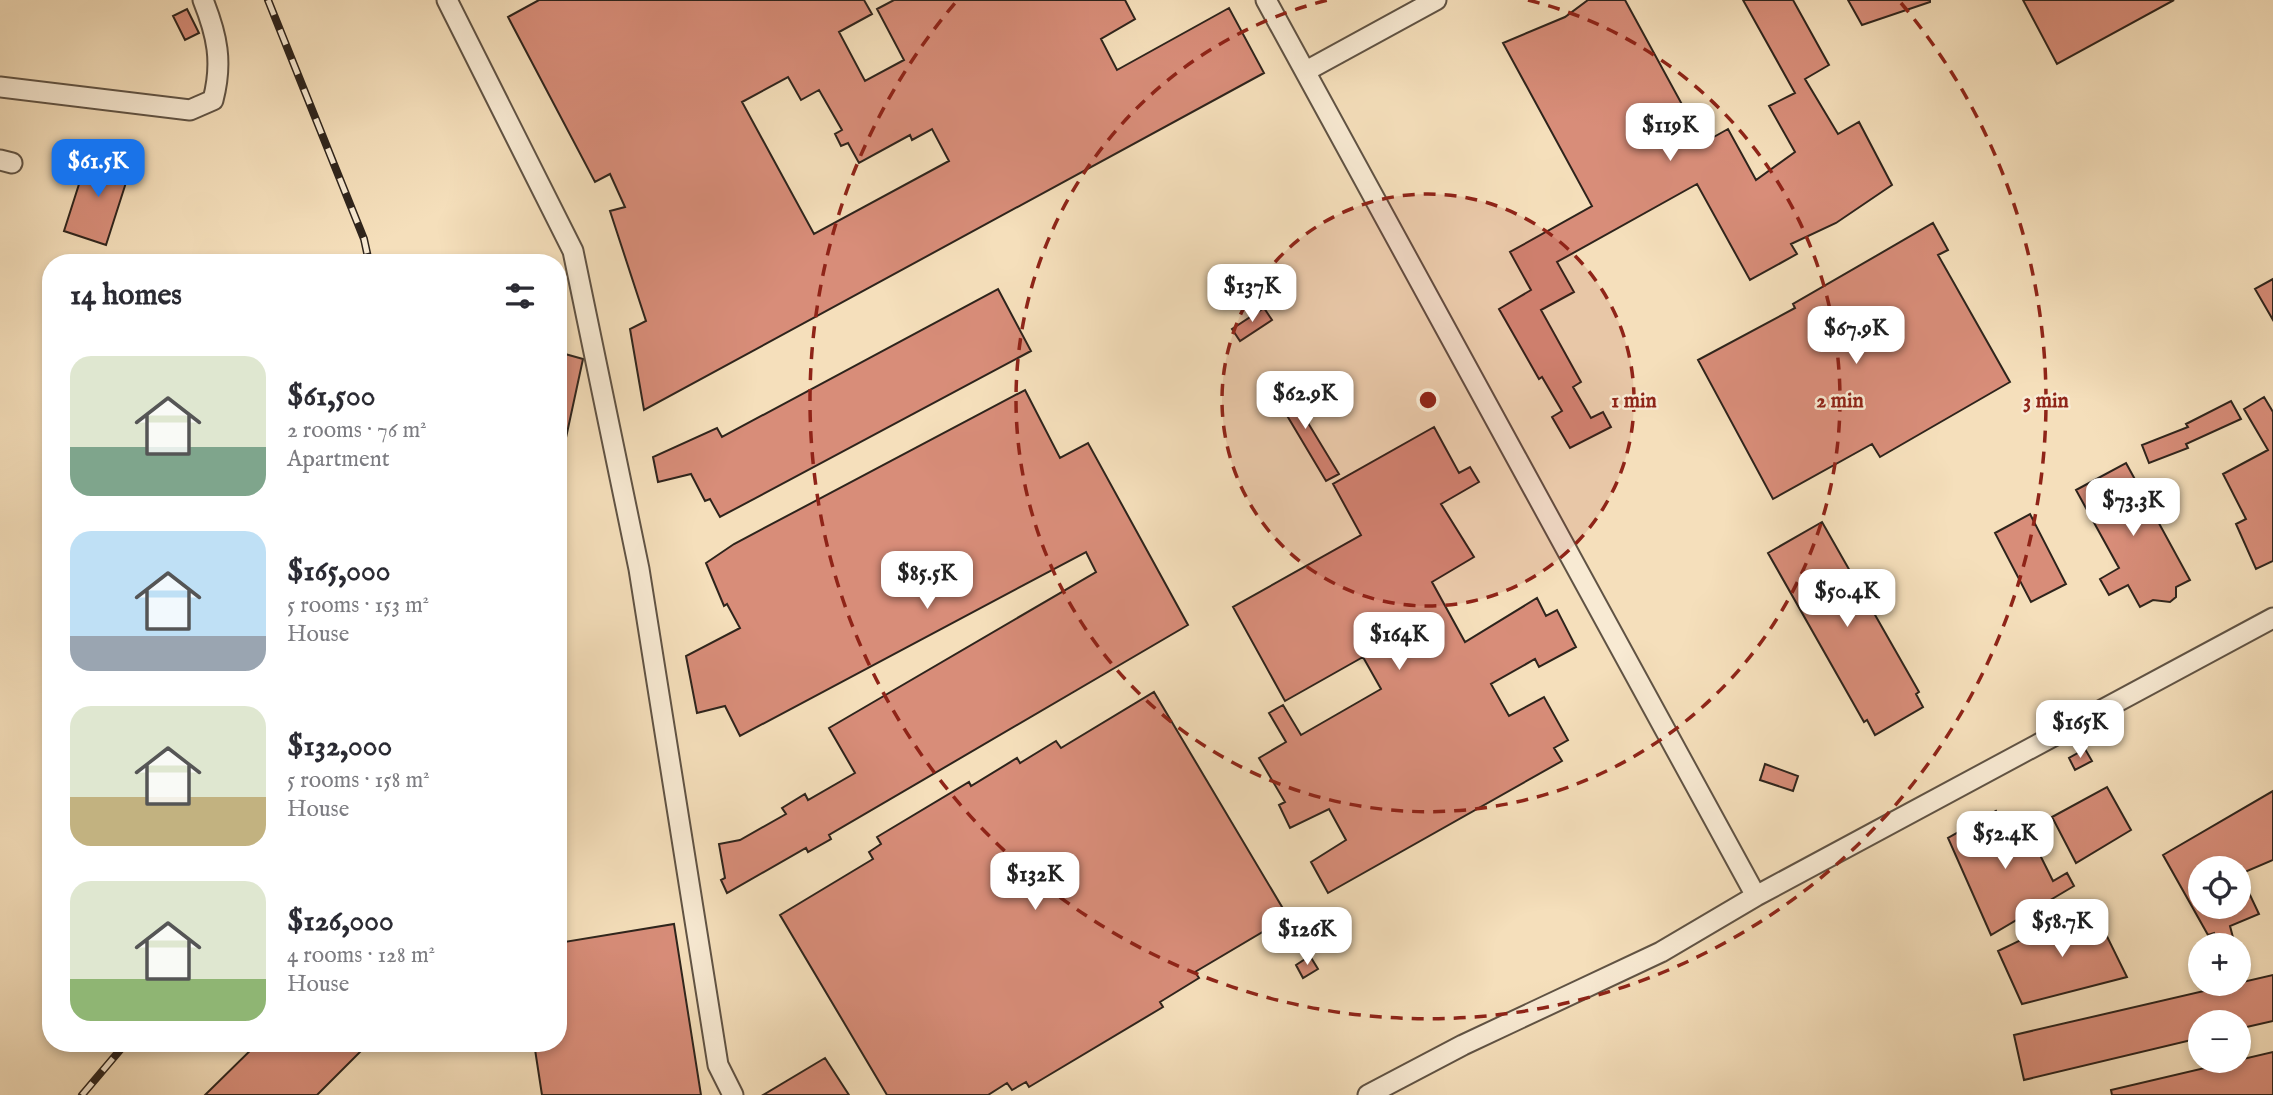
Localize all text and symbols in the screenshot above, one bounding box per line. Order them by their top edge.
pin: $119K [1621,104,1719,163]
text: $119K [1642,111,1698,140]
pin: $61.5K [41,140,155,199]
text: $61.5K [68,147,128,176]
pin: $137K [1203,264,1301,324]
text: $137K [1223,272,1281,301]
text: 14 homes [70,277,182,315]
icon: filters [501,277,539,315]
pin: $67.9K [1799,306,1913,366]
text: $67.9K [1824,314,1888,343]
pin: $62.9K [1248,372,1362,431]
text: $61,500 [287,378,375,416]
text: $62.9K [1273,379,1337,408]
icon: home [126,384,210,468]
centre of rings [1416,388,1440,412]
text: 1 min [1611,388,1657,415]
text: 2 min [1816,388,1864,415]
text: 3 min [2023,388,2069,415]
text: 2 rooms · 76 m² [287,416,427,445]
text: Apartment [287,445,390,474]
pin: $73.3K [2076,478,2190,538]
text: $73.3K [2102,486,2164,515]
pin: $85.5K [870,552,984,611]
text: $165,000 [287,553,391,591]
icon: home [126,559,210,643]
text: $85.5K [897,559,957,588]
pin: $50.4K [1790,570,1904,629]
text: $50.4K [1814,577,1880,606]
text: 5 rooms · 153 m² [287,591,429,620]
pin: $164K [1350,612,1448,672]
text: House [287,620,349,649]
text: $164K [1370,620,1428,649]
pin: $165K [2031,700,2129,760]
text: $165K [2052,708,2108,737]
text: $132,000 [287,728,392,766]
icon: home [126,734,210,818]
text: 5 rooms · 158 m² [287,766,430,795]
text: House [287,795,349,824]
pin: $52.4K [1948,812,2062,871]
text: $52.4K [1973,819,2037,848]
pin: $132K [986,852,1084,912]
map controls [2188,856,2251,1073]
button: locate [2188,856,2251,919]
text: $132K [1006,860,1064,889]
pin: $58.7K [2005,900,2119,959]
text: $126,000 [287,903,394,941]
text: $58.7K [2031,907,2093,936]
pin: $126K [1258,908,1356,967]
icon: home [126,909,210,993]
text: $126K [1278,915,1336,944]
button: + [2188,933,2251,996]
text: 4 rooms · 128 m² [287,941,435,970]
text: House [287,970,349,999]
button: − [2188,1010,2251,1073]

